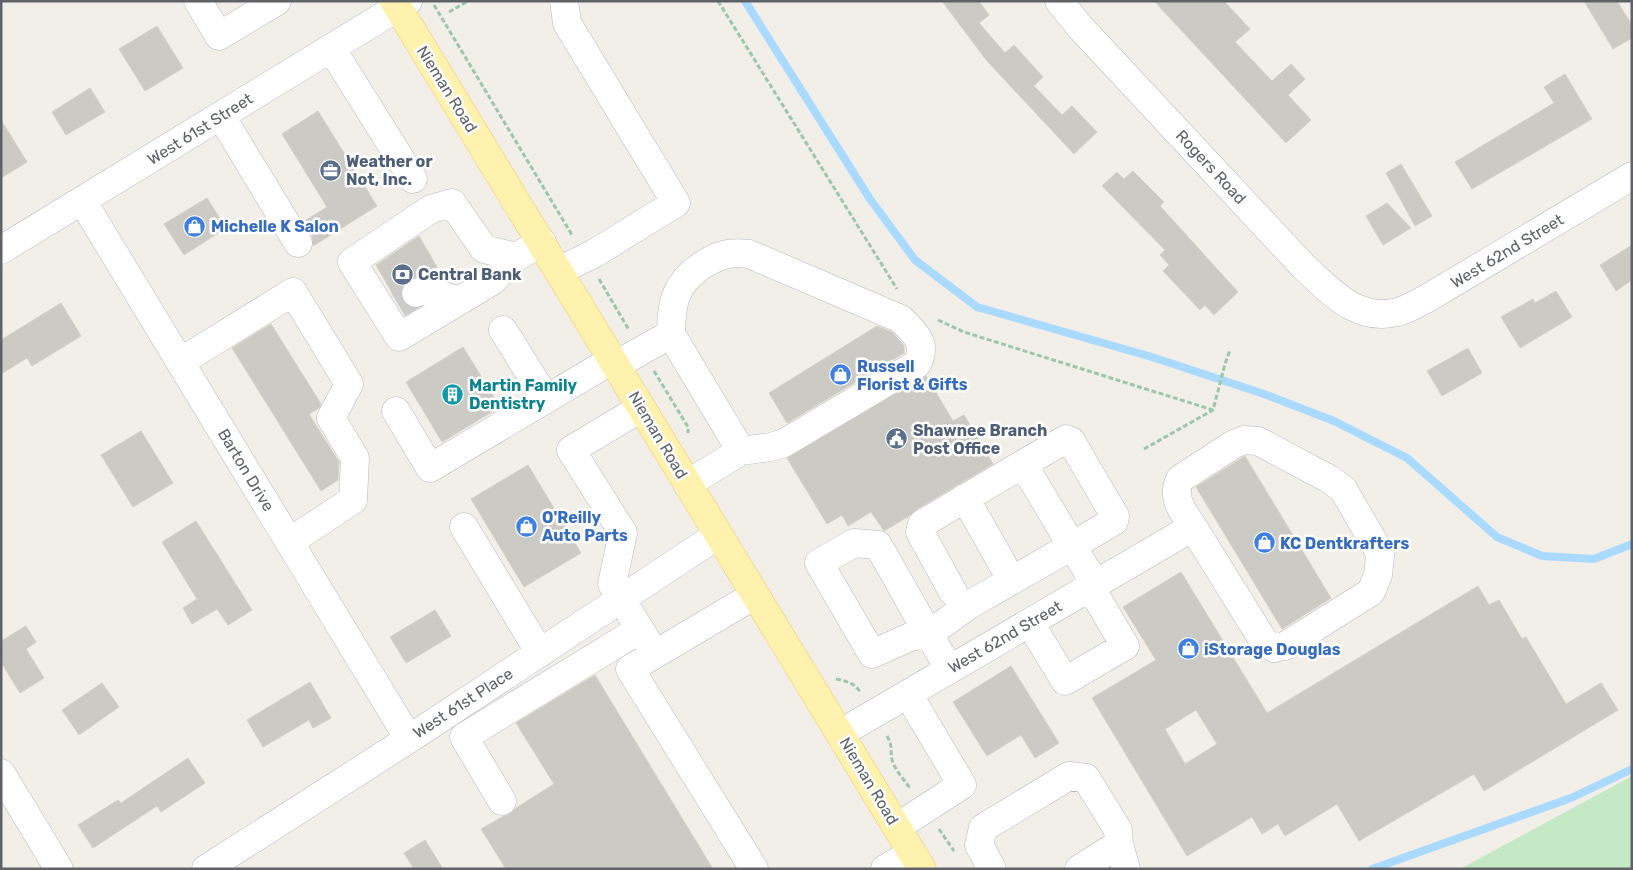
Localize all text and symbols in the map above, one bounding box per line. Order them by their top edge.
street label: Nieman Road [413,42,481,136]
street label: West 61st Street [144,89,256,169]
street label: Rogers Road [1172,126,1250,208]
place label: Weather or Not, Inc. [346,152,433,189]
office icon: Weather or Not, Inc. [318,158,342,182]
street label: West 62nd Street [1447,210,1567,292]
shop icon: Michelle K Salon [183,214,207,238]
place label: Michelle K Salon [211,217,339,236]
bank icon: Central Bank [390,262,414,286]
place label: Central Bank [418,265,522,284]
place label: Russell Florist & Gifts [857,357,968,394]
shop icon: Russell Florist & Gifts [829,363,853,387]
place label: Martin Family Dentistry [469,376,578,413]
building icon: Martin Family Dentistry [441,382,465,406]
street label: Nieman Road [624,388,692,482]
place label: Shawnee Branch Post Office [913,421,1047,458]
street label: Barton Drive [214,425,278,515]
public building icon: Shawnee Branch Post Office [885,427,909,451]
place label: O'Reilly Auto Parts [542,508,628,545]
shop icon: O'Reilly Auto Parts [514,514,538,538]
shop icon: KC Dentkrafters [1252,531,1276,555]
place label: KC Dentkrafters [1280,534,1410,553]
street label: West 62nd Street [945,597,1065,677]
shop icon: iStorage Douglas [1176,637,1200,661]
place label: iStorage Douglas [1204,640,1341,659]
street label: West 61st Place [410,664,516,742]
street label: Nieman Road [835,734,903,828]

